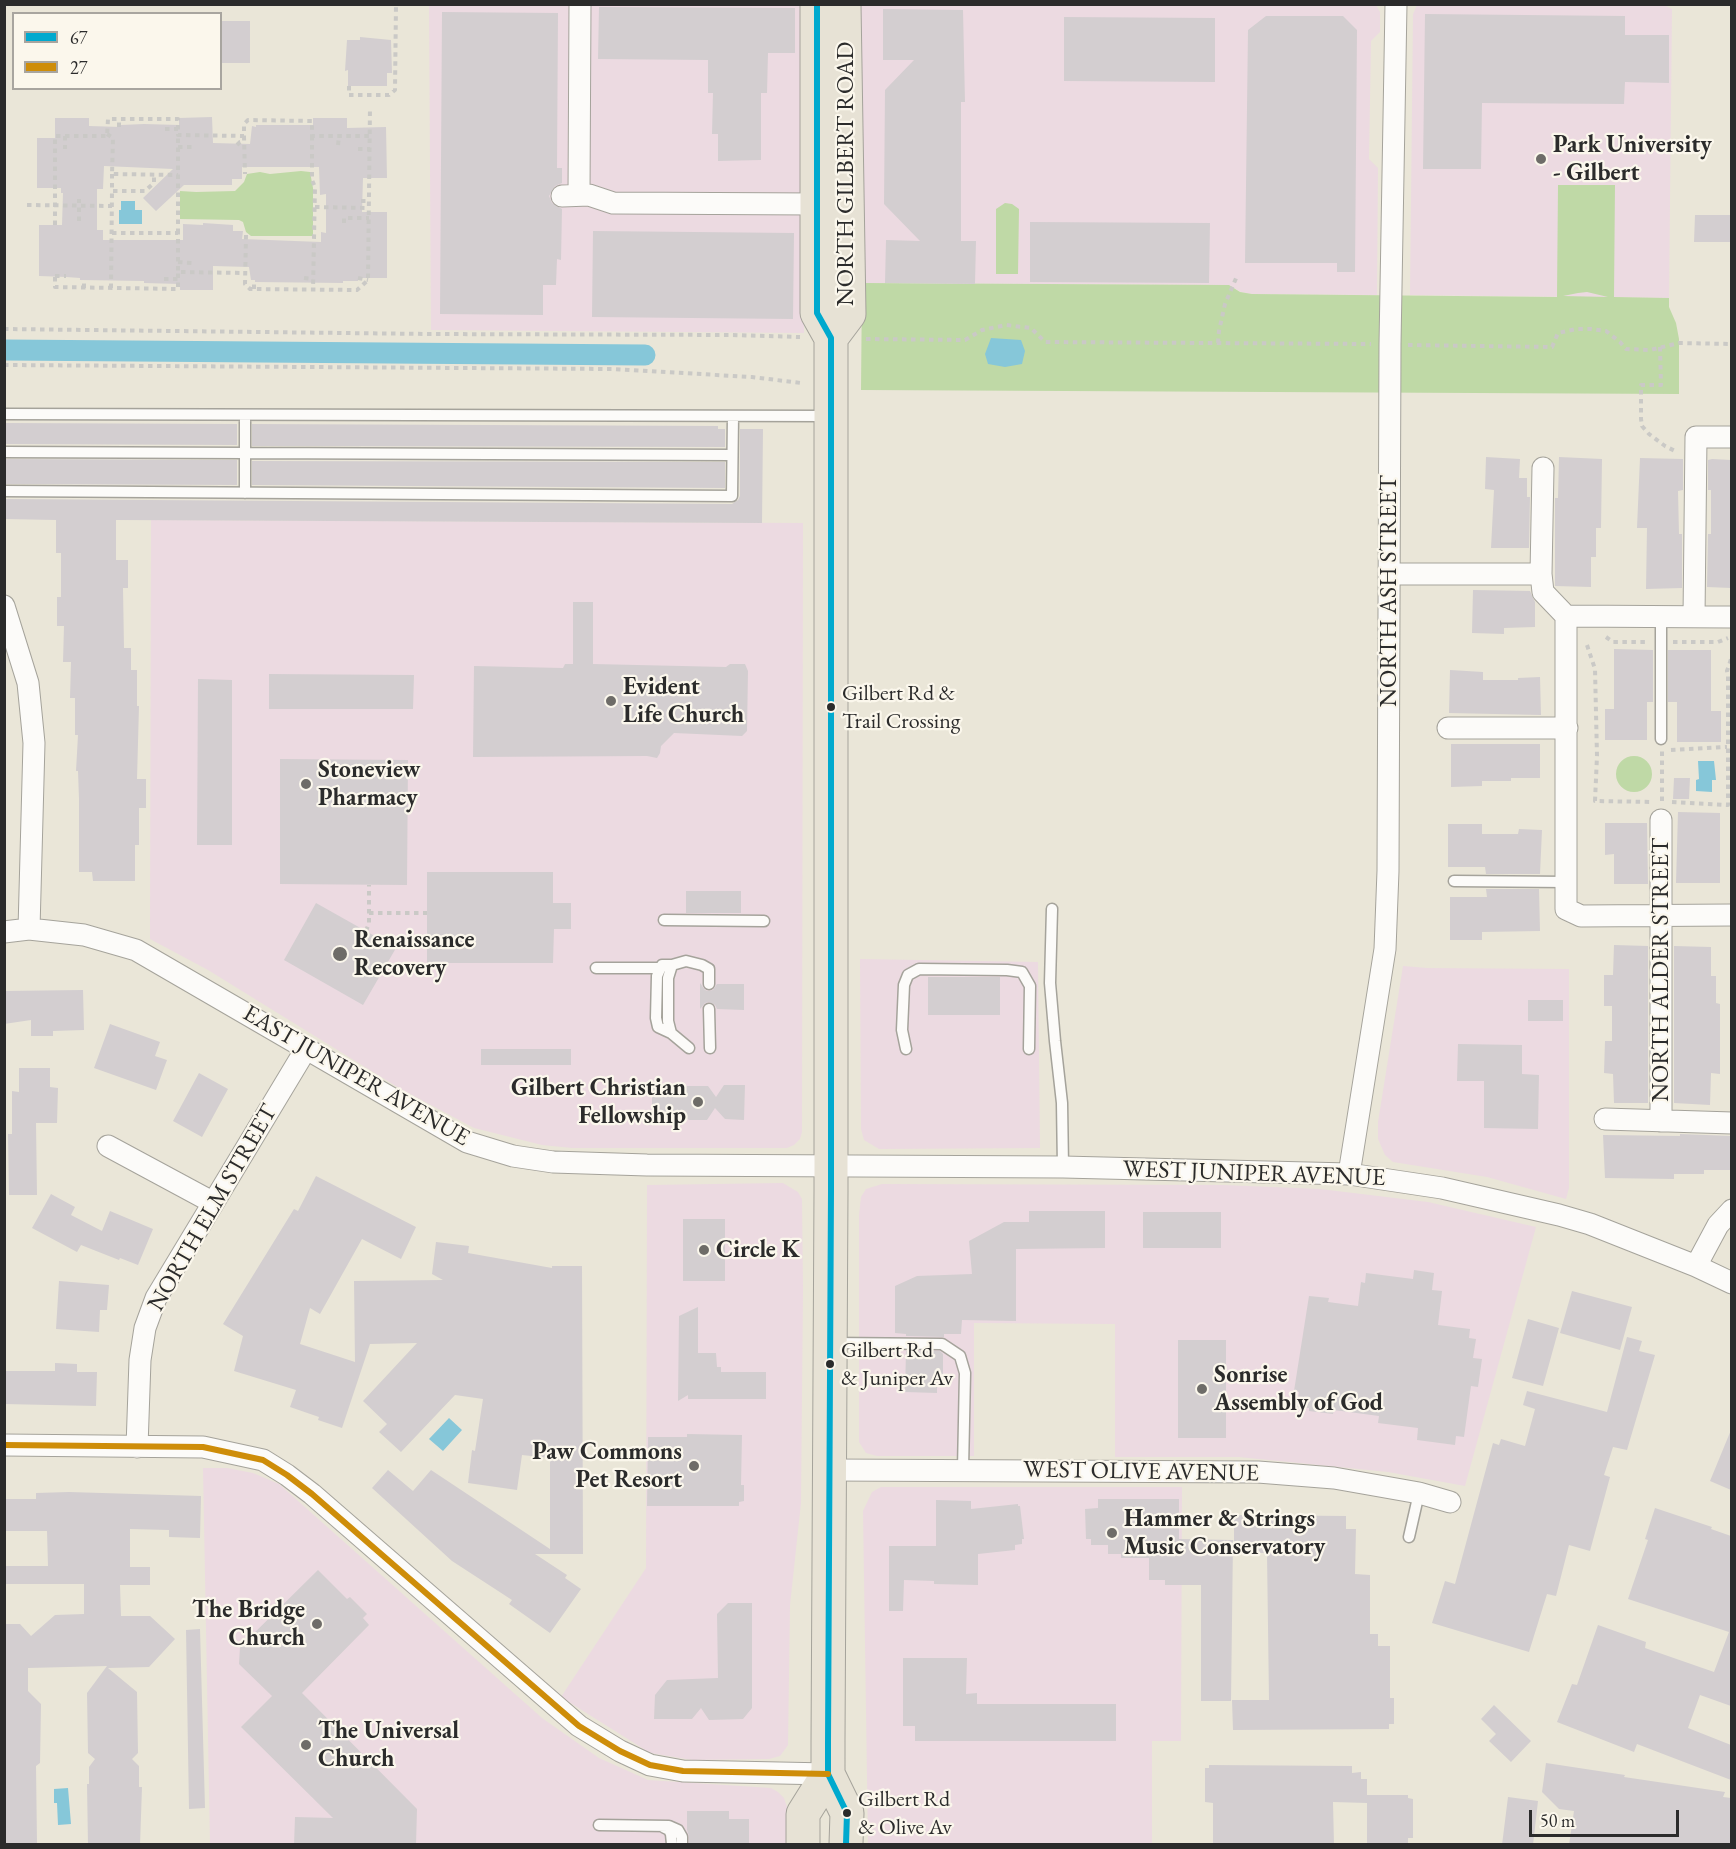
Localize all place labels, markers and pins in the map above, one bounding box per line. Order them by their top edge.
place label: Park University - Gilbert [1553,131,1712,187]
marker: Park University - Gilbert [1534,152,1548,166]
place label: Evident Life Church [623,673,744,729]
place label: Gilbert Rd & Trail Crossing [842,681,960,732]
marker: Evident Life Church [604,694,618,708]
marker: Gilbert Rd & Trail Crossing [825,701,837,713]
place label: Stoneview Pharmacy [318,756,421,812]
marker: Stoneview Pharmacy [299,777,313,791]
place label: Renaissance Recovery [354,926,475,982]
marker: Renaissance Recovery [331,945,349,963]
place label: Gilbert Christian Fellowship [511,1074,686,1130]
marker: Gilbert Christian Fellowship [691,1095,705,1109]
place label: Circle K [716,1236,800,1264]
marker: Circle K [697,1243,711,1257]
place label: Gilbert Rd & Juniper Av [841,1338,953,1390]
marker: Gilbert Rd & Juniper Av [824,1358,836,1370]
place label: Sonrise Assembly of God [1214,1361,1383,1417]
marker: Sonrise Assembly of God [1195,1382,1209,1396]
place label: Paw Commons Pet Resort [532,1438,682,1494]
marker: Paw Commons Pet Resort [687,1459,701,1473]
place label: Hammer & Strings Music Conservatory [1124,1505,1325,1561]
marker: Hammer & Strings Music Conservatory [1105,1526,1119,1540]
place label: The Bridge Church [192,1596,305,1652]
marker: The Bridge Church [310,1617,324,1631]
place label: The Universal Church [318,1717,459,1773]
marker: The Universal Church [299,1738,313,1752]
place label: Gilbert Rd & Olive Av [858,1787,952,1838]
marker: Gilbert Rd & Olive Av [841,1807,853,1819]

